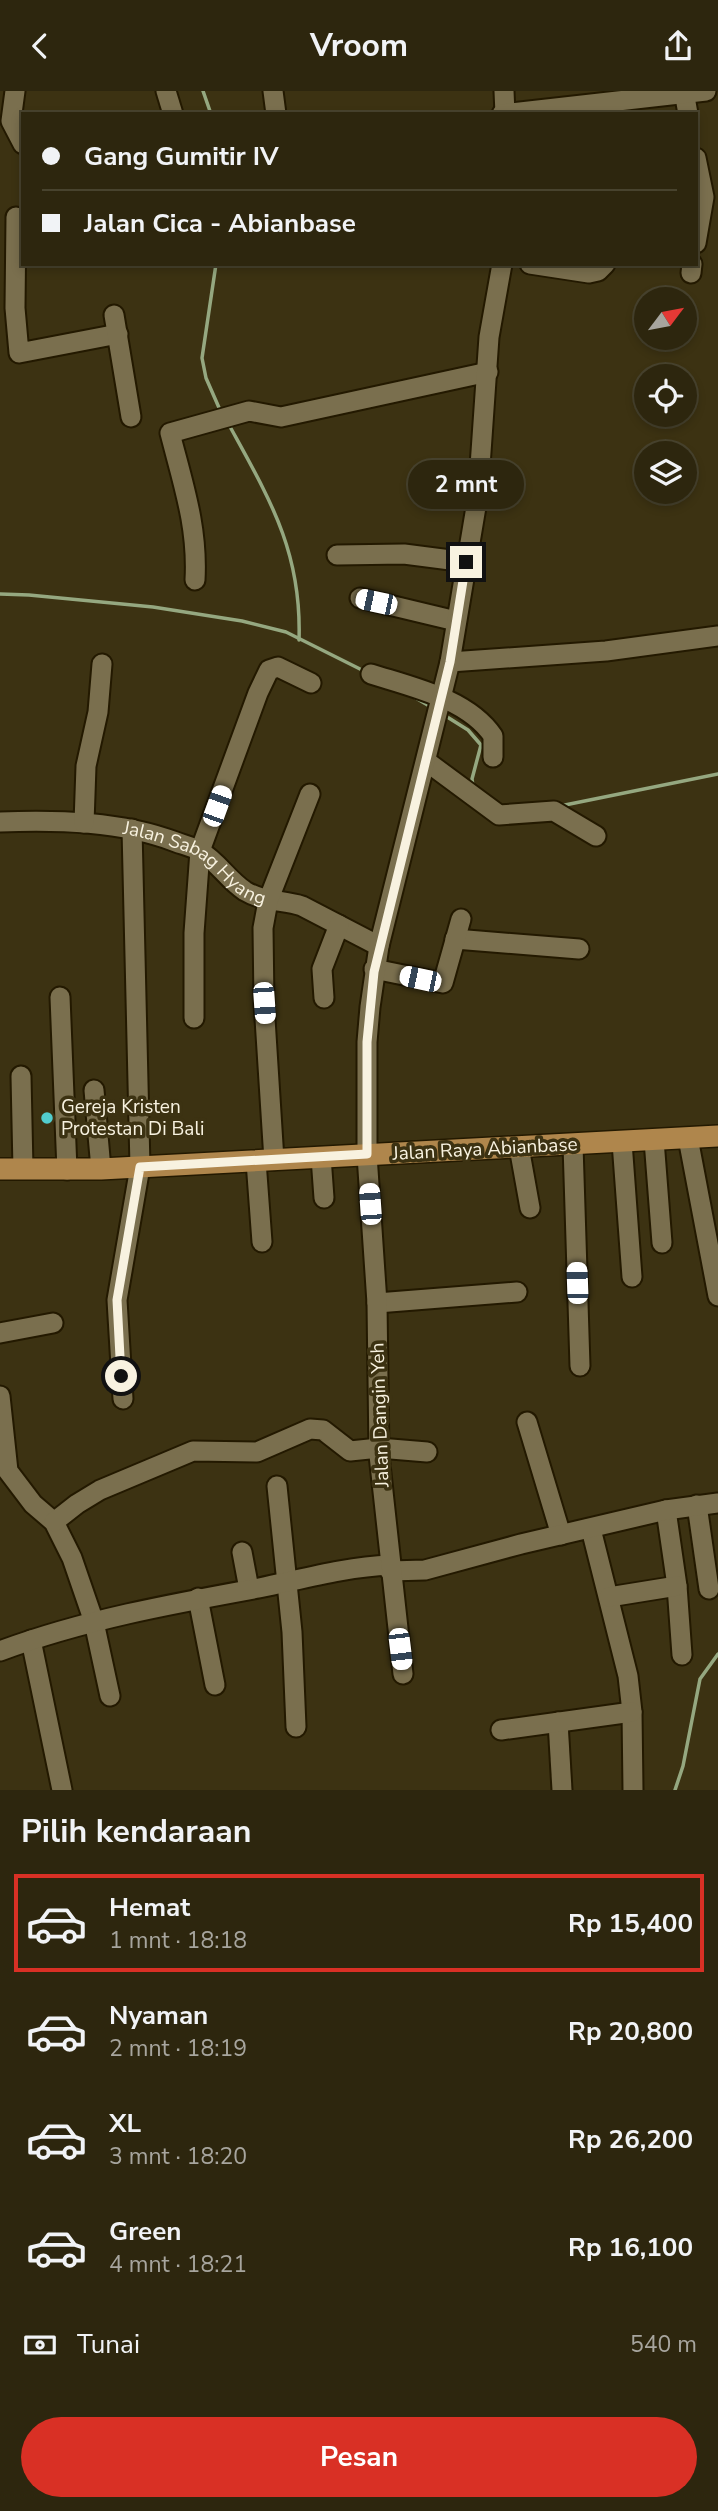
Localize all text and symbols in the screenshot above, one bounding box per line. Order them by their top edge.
text: Vroom [310,24,408,67]
icon: back [21,27,59,65]
icon: share [659,27,697,65]
text: Gang Gumitir IV [84,139,279,174]
text: Jalan Cica - Abianbase [84,206,356,241]
north arrow [634,287,696,350]
map controls [634,287,697,504]
button: locate [634,364,697,427]
button: layers [634,441,697,504]
callout: 2 mnt [408,461,524,510]
text: 2 mnt [435,469,497,500]
route end [450,546,482,578]
car [354,587,399,617]
car [200,783,235,829]
street label: Jalan Sabag Hyang [120,815,269,912]
car [398,964,443,994]
car [253,981,276,1025]
place label: Gereja Kristen Protestan Di Bali [61,1094,204,1142]
marker: Gereja Kristen Protestan Di Bali [39,1110,55,1126]
street label: Jalan Raya Abianbase [391,1131,578,1167]
car [359,1182,382,1226]
car [566,1262,589,1304]
street label: Jalan Dangin Yeh [364,1342,396,1489]
route start [105,1360,137,1392]
car [388,1627,413,1671]
text: Pilih kendaraan [21,1810,251,1853]
text: Hemat [109,1890,190,1925]
icon: car [25,1892,88,1955]
text: Rp 15,400 [568,1906,693,1941]
text: 1 mnt · 18:18 [109,1925,247,1956]
text: Nyaman [109,1998,208,2033]
icon: car [25,2000,88,2063]
text: Rp 20,800 [568,2014,693,2049]
text: 2 mnt · 18:19 [109,2033,247,2064]
text: XL [109,2106,141,2141]
icon: car [25,2108,88,2171]
text: Rp 26,200 [568,2122,693,2157]
text: 3 mnt · 18:20 [109,2141,247,2172]
text: Green [109,2214,182,2249]
icon: car [25,2216,88,2279]
text: Rp 16,100 [568,2230,693,2265]
text: 4 mnt · 18:21 [109,2249,247,2280]
icon: cash [21,2326,59,2364]
text: Tunai [77,2327,140,2362]
text: 540 m [630,2329,697,2360]
button: Pesan [21,2417,697,2497]

